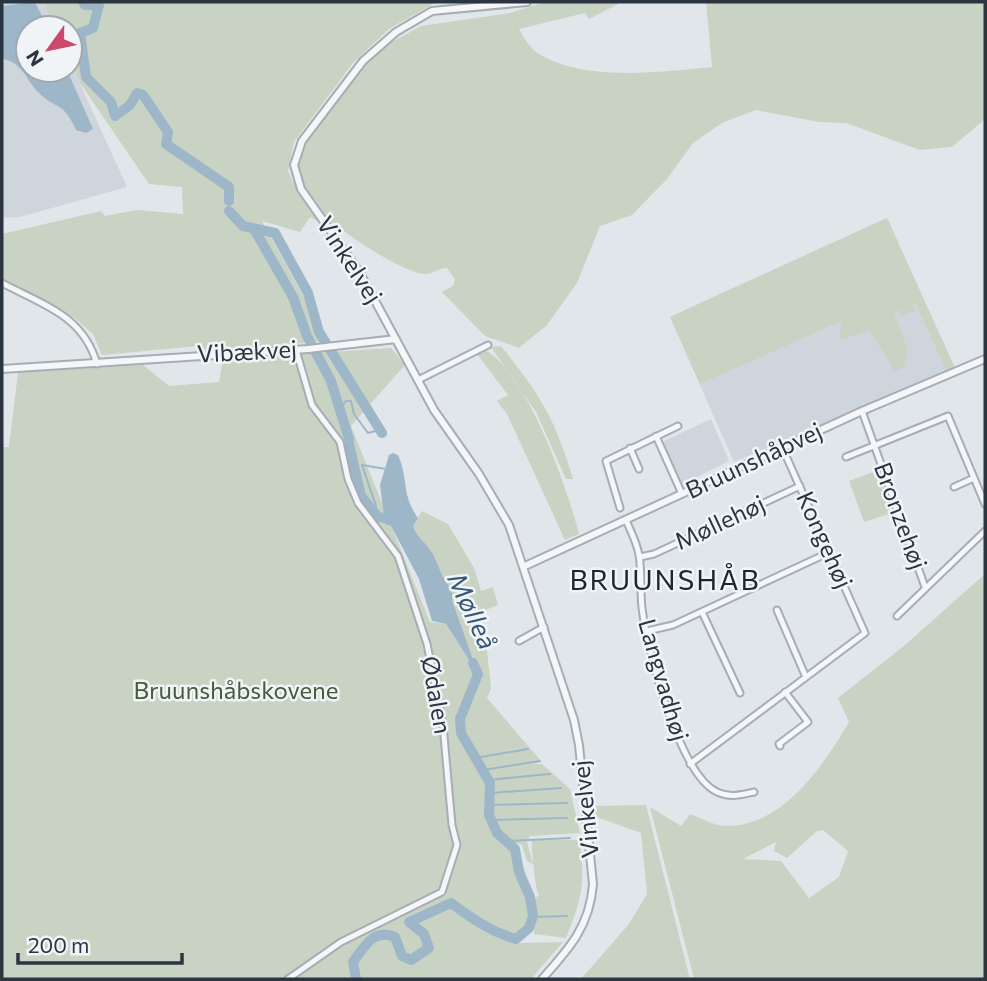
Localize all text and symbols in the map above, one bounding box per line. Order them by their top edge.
north arrow [14,14,84,84]
text: N [21,46,48,71]
street label: Vinkelvej [311,210,389,308]
street label: Vibækvej [196,333,298,368]
street label: Bruunshåbvej [680,415,826,504]
street label: Bronzehøj [869,458,934,573]
street label: Kongehøj [791,486,860,592]
street label: Møllehøj [670,488,769,555]
district label: BRUUNSHÅB [569,562,761,596]
water label: Mølleå [442,567,504,654]
street label: Langvadhøj [633,615,696,744]
street label: Ødalen [416,654,459,736]
park label: Bruunshåbskovene [134,675,338,704]
street label: Vinkelvej [565,759,604,860]
scale bar [18,922,182,966]
text: 200 m [28,932,89,957]

